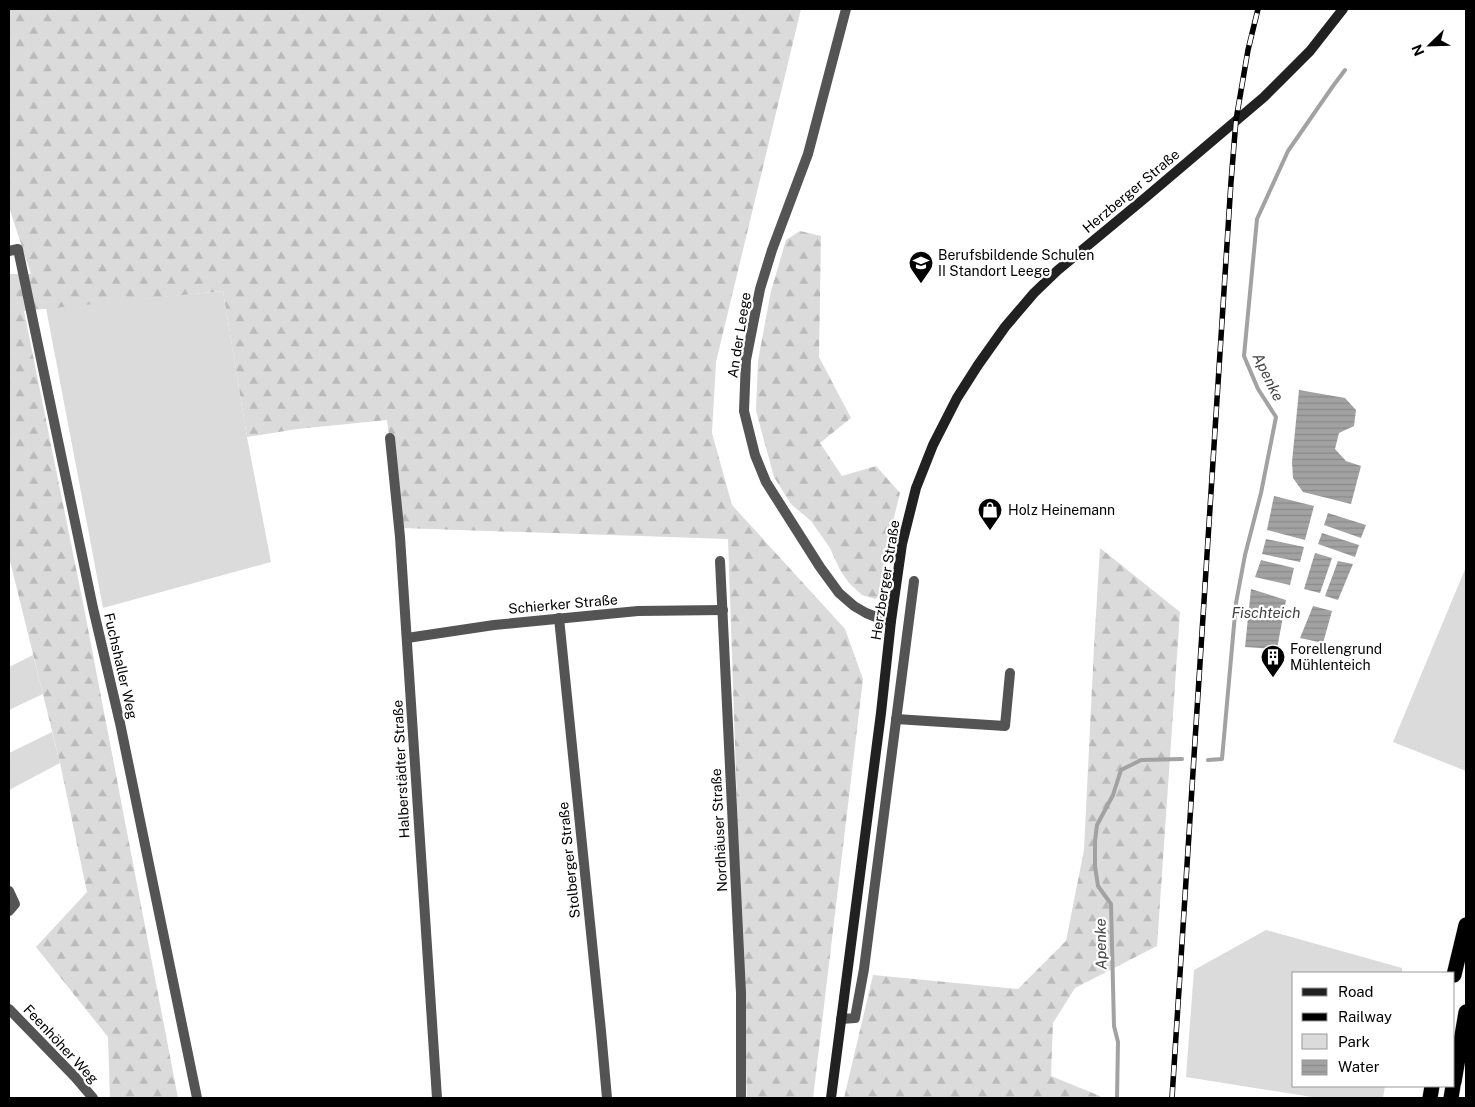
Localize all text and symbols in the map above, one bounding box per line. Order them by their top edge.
north arrow [1405,20,1455,70]
text: N [1409,42,1428,58]
street label: Herzberger Straße [1079,146,1183,236]
place label: Berufsbildende Schulen II Standort Leege [938,247,1094,279]
school or university icon: Berufsbildende Schulen II Standort Leege [908,250,934,284]
street label: An der Leege [724,291,754,379]
water label: Apenke [1250,350,1287,404]
shop icon: Holz Heinemann [977,497,1003,531]
place label: Holz Heinemann [1008,502,1115,518]
street label: Herzberger Straße [868,519,902,641]
street label: Schierker Straße [508,591,618,617]
water label: Fischteich [1231,604,1301,621]
street label: Fuchshaller Weg [101,611,141,721]
place label: Forellengrund Mühlenteich [1290,641,1382,673]
building icon: Forellengrund Mühlenteich [1260,644,1286,678]
street label: Halberstädter Straße [389,699,413,839]
street label: Nordhäuser Straße [708,768,730,892]
street label: Stolberger Straße [555,801,583,919]
water label: Apenke [1092,918,1109,970]
legend [1292,972,1455,1087]
text: Road [1338,983,1374,1000]
street label: Feenhöher Weg [20,1001,102,1087]
text: Railway [1338,1008,1392,1025]
text: Park [1338,1033,1370,1050]
text: Water [1338,1058,1380,1075]

